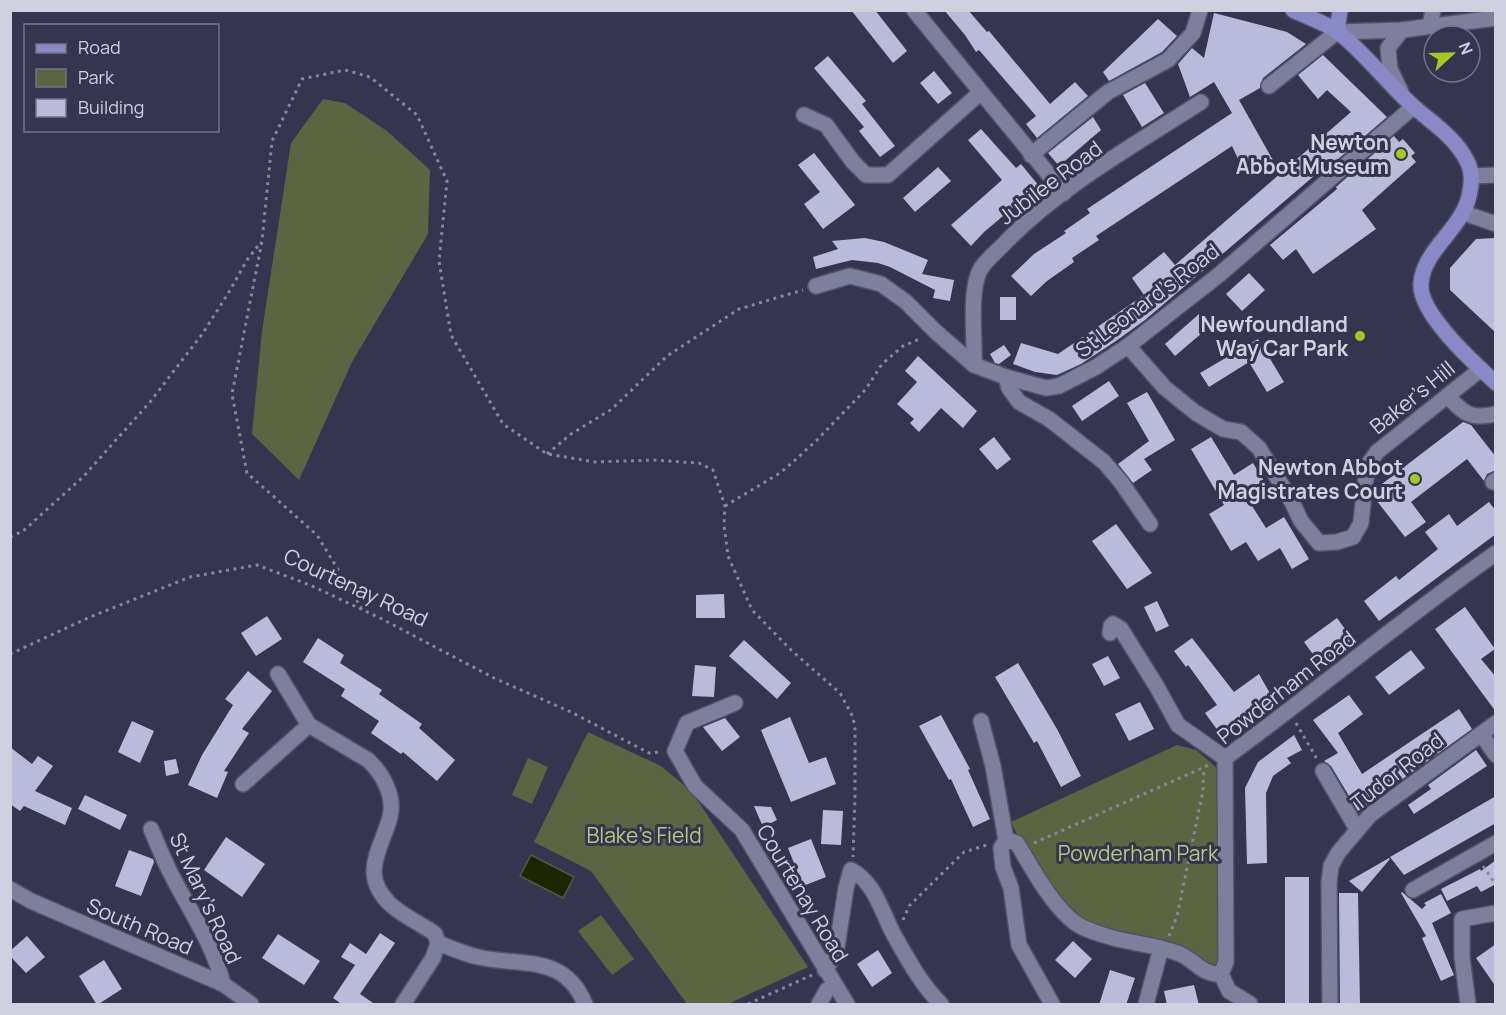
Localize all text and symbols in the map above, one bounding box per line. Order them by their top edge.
legend [24,24,219,132]
north arrow [1422,24,1482,84]
text: Road [78,35,121,59]
text: N [1454,39,1478,58]
text: Park [78,65,115,89]
text: Building [78,95,144,119]
place label: Newton Abbot Museum [1236,128,1389,180]
street label: Jubilee Road [992,134,1108,230]
marker: Newton Abbot Museum [1394,147,1408,161]
street label: St Leonard's Road [1070,237,1224,363]
place label: Newfoundland Way Car Park [1200,310,1349,362]
marker: Newfoundland Way Car Park [1353,329,1367,343]
street label: Baker's Hill [1364,354,1460,440]
place label: Newton Abbot Magistrates Court [1218,453,1403,505]
marker: Newton Abbot Magistrates Court [1408,472,1422,486]
street label: Courtenay Road [279,541,433,633]
street label: Powderham Road [1211,624,1361,750]
street label: Tudor Road [1345,726,1449,816]
street label: Courtenay Road [751,819,855,967]
park label: Blake's Field [586,821,702,849]
street label: St Mary's Road [163,828,249,968]
park label: Powderham Park [1058,839,1219,867]
street label: South Road [83,891,197,961]

